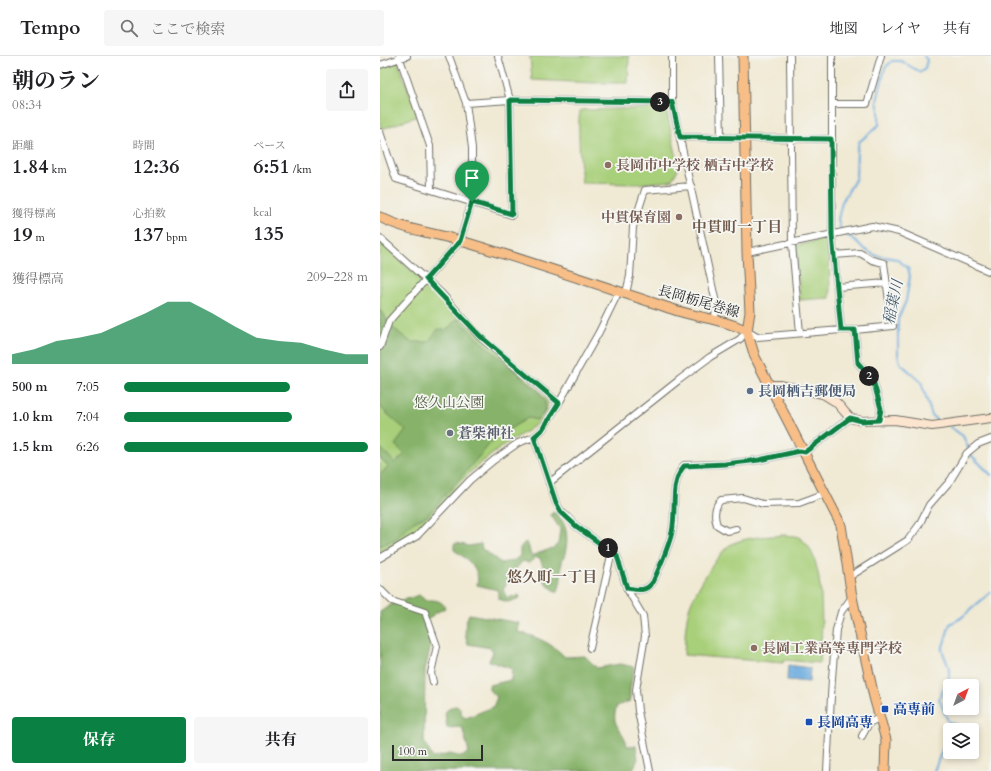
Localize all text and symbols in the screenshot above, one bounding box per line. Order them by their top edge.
search box [104,10,384,46]
text: Tempo [20,15,80,41]
icon: search [118,17,140,39]
text: ここで検索 [150,19,225,39]
text: 地図 [830,19,858,38]
text: レイヤ [880,19,921,38]
text: 共有 [943,19,971,38]
text: 朝のラン [12,66,100,96]
button: share [326,69,368,111]
pin: 3 [650,92,670,112]
text: 3 [657,94,663,109]
text: 08:34 [12,96,42,114]
text: 距離 [12,138,34,153]
text: 時間 [133,138,155,153]
text: ペース [253,138,286,153]
text: 1.84 [12,153,49,180]
text: 12:36 [133,153,179,180]
text: 6:51 [253,153,290,180]
place label: 長岡市中学校 栖吉中学校 [616,156,774,175]
marker: 長岡市中学校 栖吉中学校 [603,160,613,170]
pin [455,161,489,202]
text: km [49,162,67,177]
text: /km [290,162,312,177]
icon: arrive [461,167,483,189]
text: kcal [253,205,272,220]
text: 獲得標高 [12,206,56,221]
text: 心拍数 [133,206,166,221]
place label: 中貫保育園 [601,208,671,227]
marker: 中貫保育園 [674,212,684,222]
district label: 中貫町一丁目 [692,217,782,237]
text: 135 [253,220,284,247]
text: 19 [12,221,33,248]
text: 137 [133,221,163,248]
text: m [33,230,45,245]
text: bpm [163,230,187,245]
text: 209–228 m [306,268,368,286]
text: 獲得標高 [12,270,64,288]
water label: 稲葉川 [879,276,908,326]
street label: 長岡栃尾巻線 [656,281,742,322]
pin: 2 [859,366,879,386]
text: 2 [866,368,872,383]
text: 500 m [12,378,47,396]
text: 7:05 [76,378,99,396]
place label: 長岡栖吉郵便局 [758,382,856,401]
marker: 長岡栖吉郵便局 [745,386,755,396]
park label: 悠久山公園 [414,393,484,412]
text: 1.0 km [12,408,53,426]
text: 7:04 [76,408,99,426]
place label: 蒼柴神社 [458,424,514,443]
marker: 蒼柴神社 [445,428,455,438]
text: 1.5 km [12,438,53,456]
text: 6:26 [76,438,99,456]
pin: 1 [598,538,618,558]
text: 1 [605,540,611,555]
district label: 悠久町一丁目 [507,567,597,587]
place label: 長岡工業高等専門学校 [762,639,902,658]
marker: 長岡工業高等専門学校 [749,643,759,653]
north arrow [943,679,979,715]
map controls [943,679,979,759]
place label: 高専前 [893,700,935,719]
marker: 高専前 [880,704,890,714]
place label: 長岡高専 [817,713,873,732]
button: 保存 [12,717,186,763]
button: 共有 [194,717,368,763]
marker: 長岡高専 [804,717,814,727]
button: layers [943,723,979,759]
scale bar [392,743,483,762]
text: 100 m [398,744,427,759]

